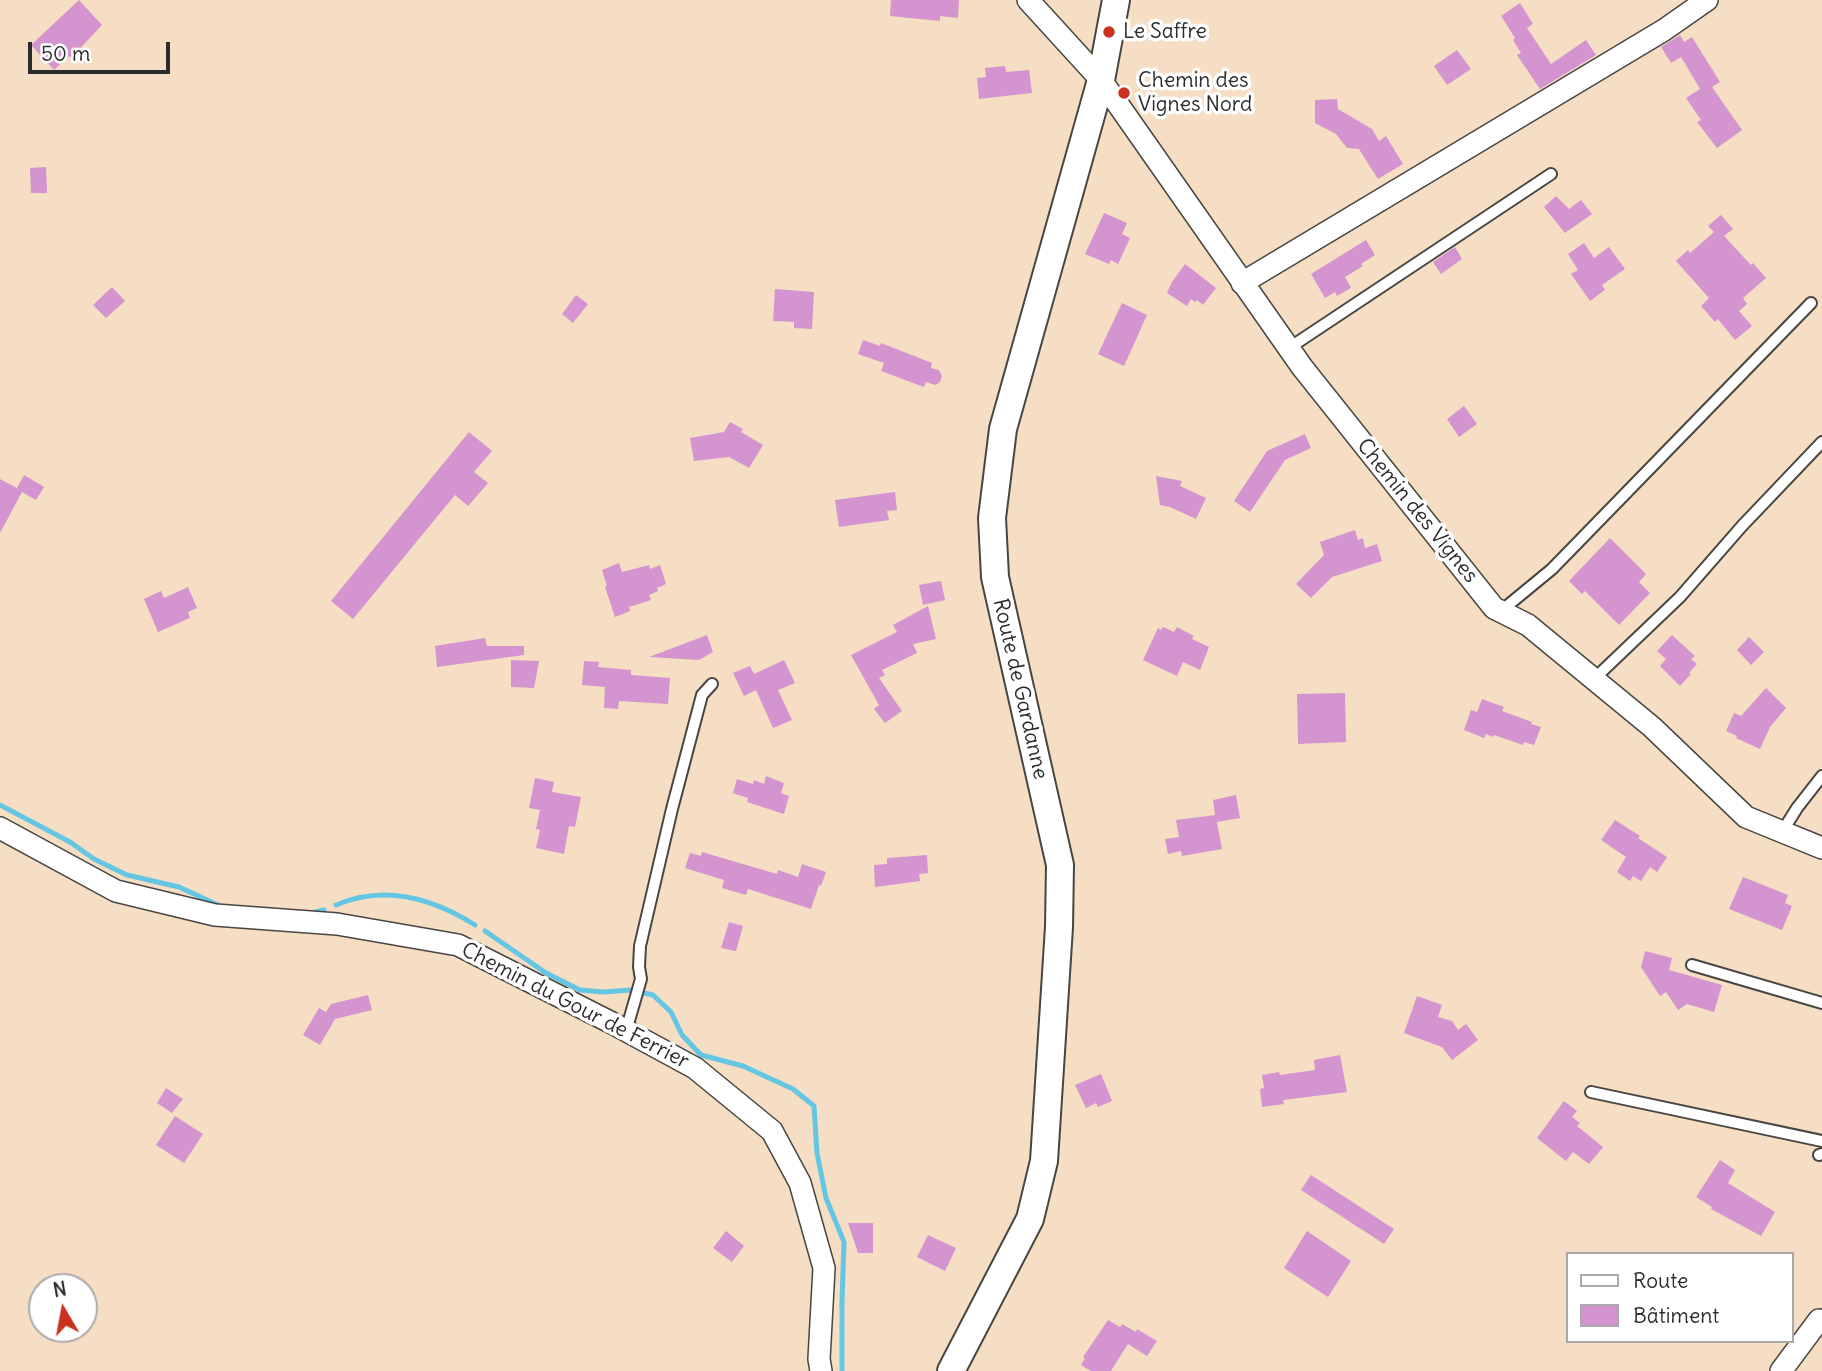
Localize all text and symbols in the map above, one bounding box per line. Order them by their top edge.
place label: Le Saffre [1123,19,1207,45]
marker: Le Saffre [1101,24,1117,40]
scale bar [32,28,173,72]
text: 50 m [41,40,90,67]
place label: Chemin des Vignes Nord [1138,68,1252,118]
marker: Chemin des Vignes Nord [1116,85,1132,101]
street label: Chemin des Vignes [1351,434,1483,588]
street label: Route de Gardanne [987,596,1053,782]
street label: Chemin du Gour de Ferrier [457,938,693,1074]
legend [1566,1252,1794,1343]
text: Route [1633,1267,1688,1294]
north arrow [28,1273,98,1343]
text: N [51,1276,68,1302]
text: Bâtiment [1633,1302,1719,1329]

